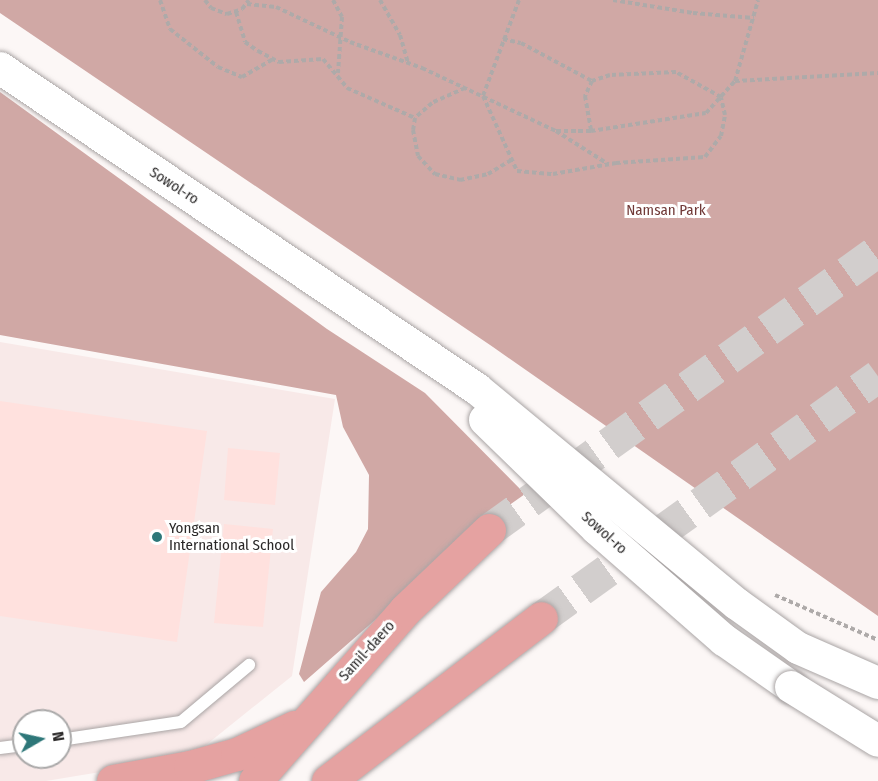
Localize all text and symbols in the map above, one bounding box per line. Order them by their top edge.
street label: Sowol-ro [146,163,202,209]
park label: Namsan Park [626,202,706,220]
street label: Sowol-ro [578,508,630,558]
place label: Yongsan International School [169,519,294,554]
marker: Yongsan International School [150,530,164,544]
street label: Samil-daero [335,617,399,685]
north arrow [12,709,72,769]
text: N [48,730,68,743]

